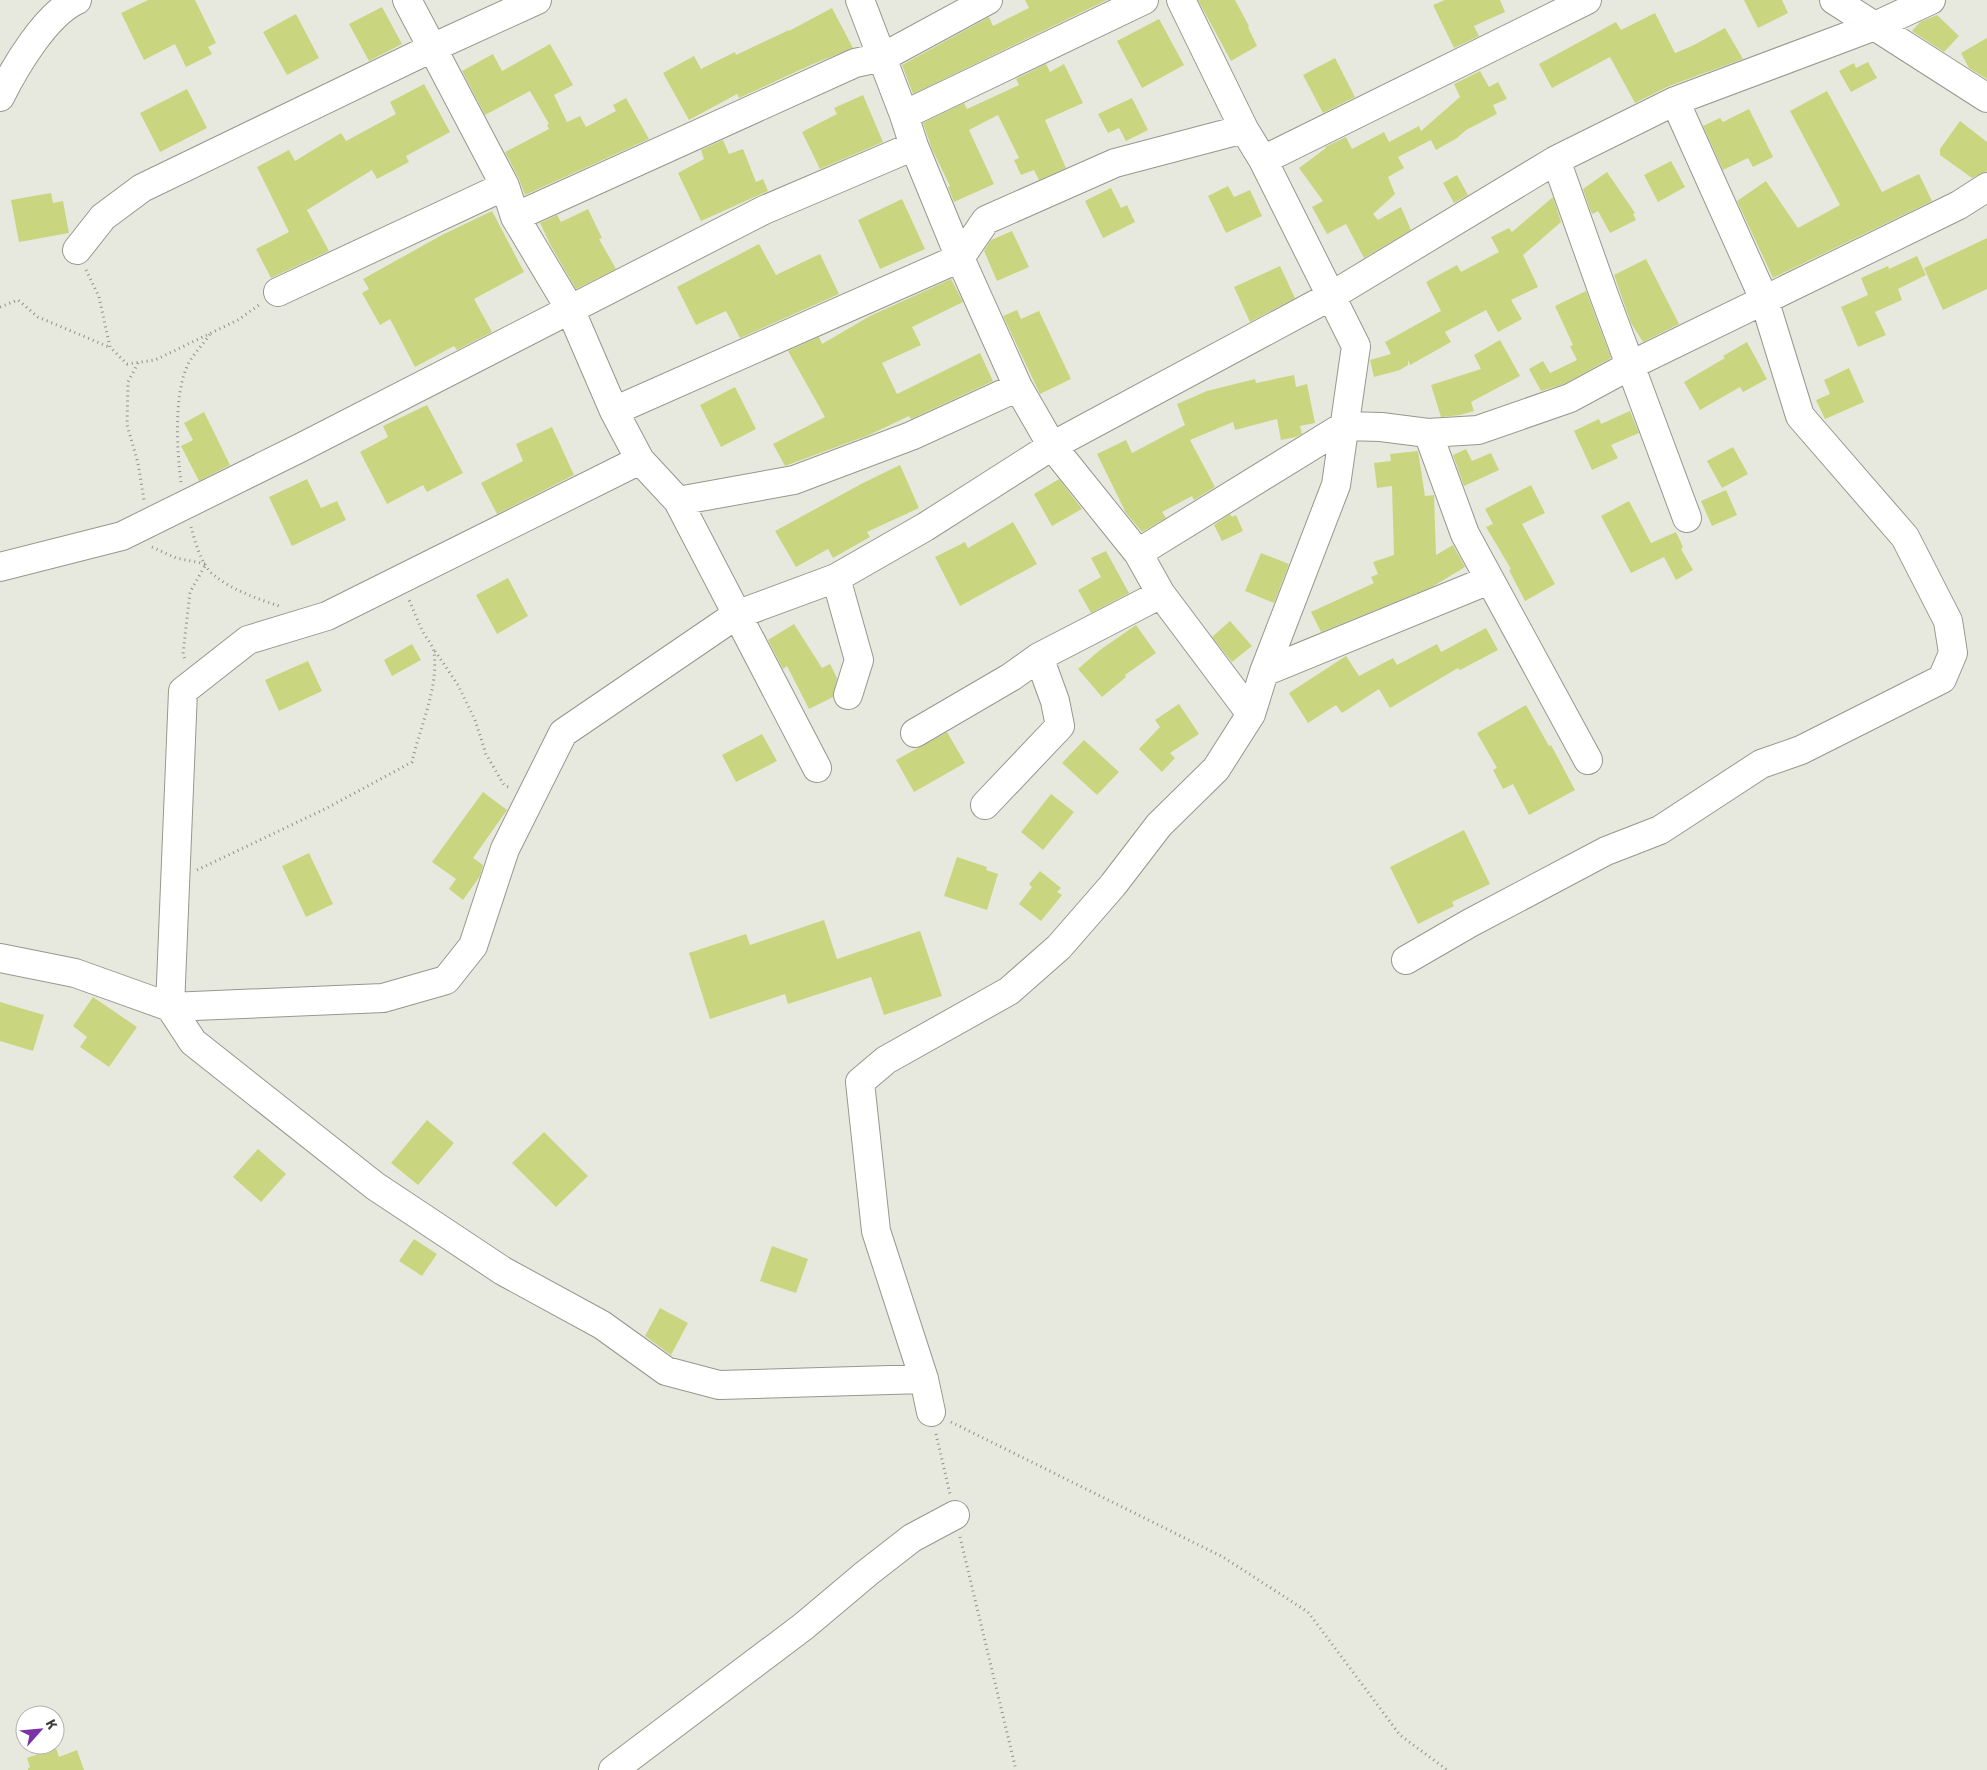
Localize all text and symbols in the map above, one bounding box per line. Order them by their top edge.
north arrow [15,1705,65,1755]
text: K [42,1717,61,1732]

